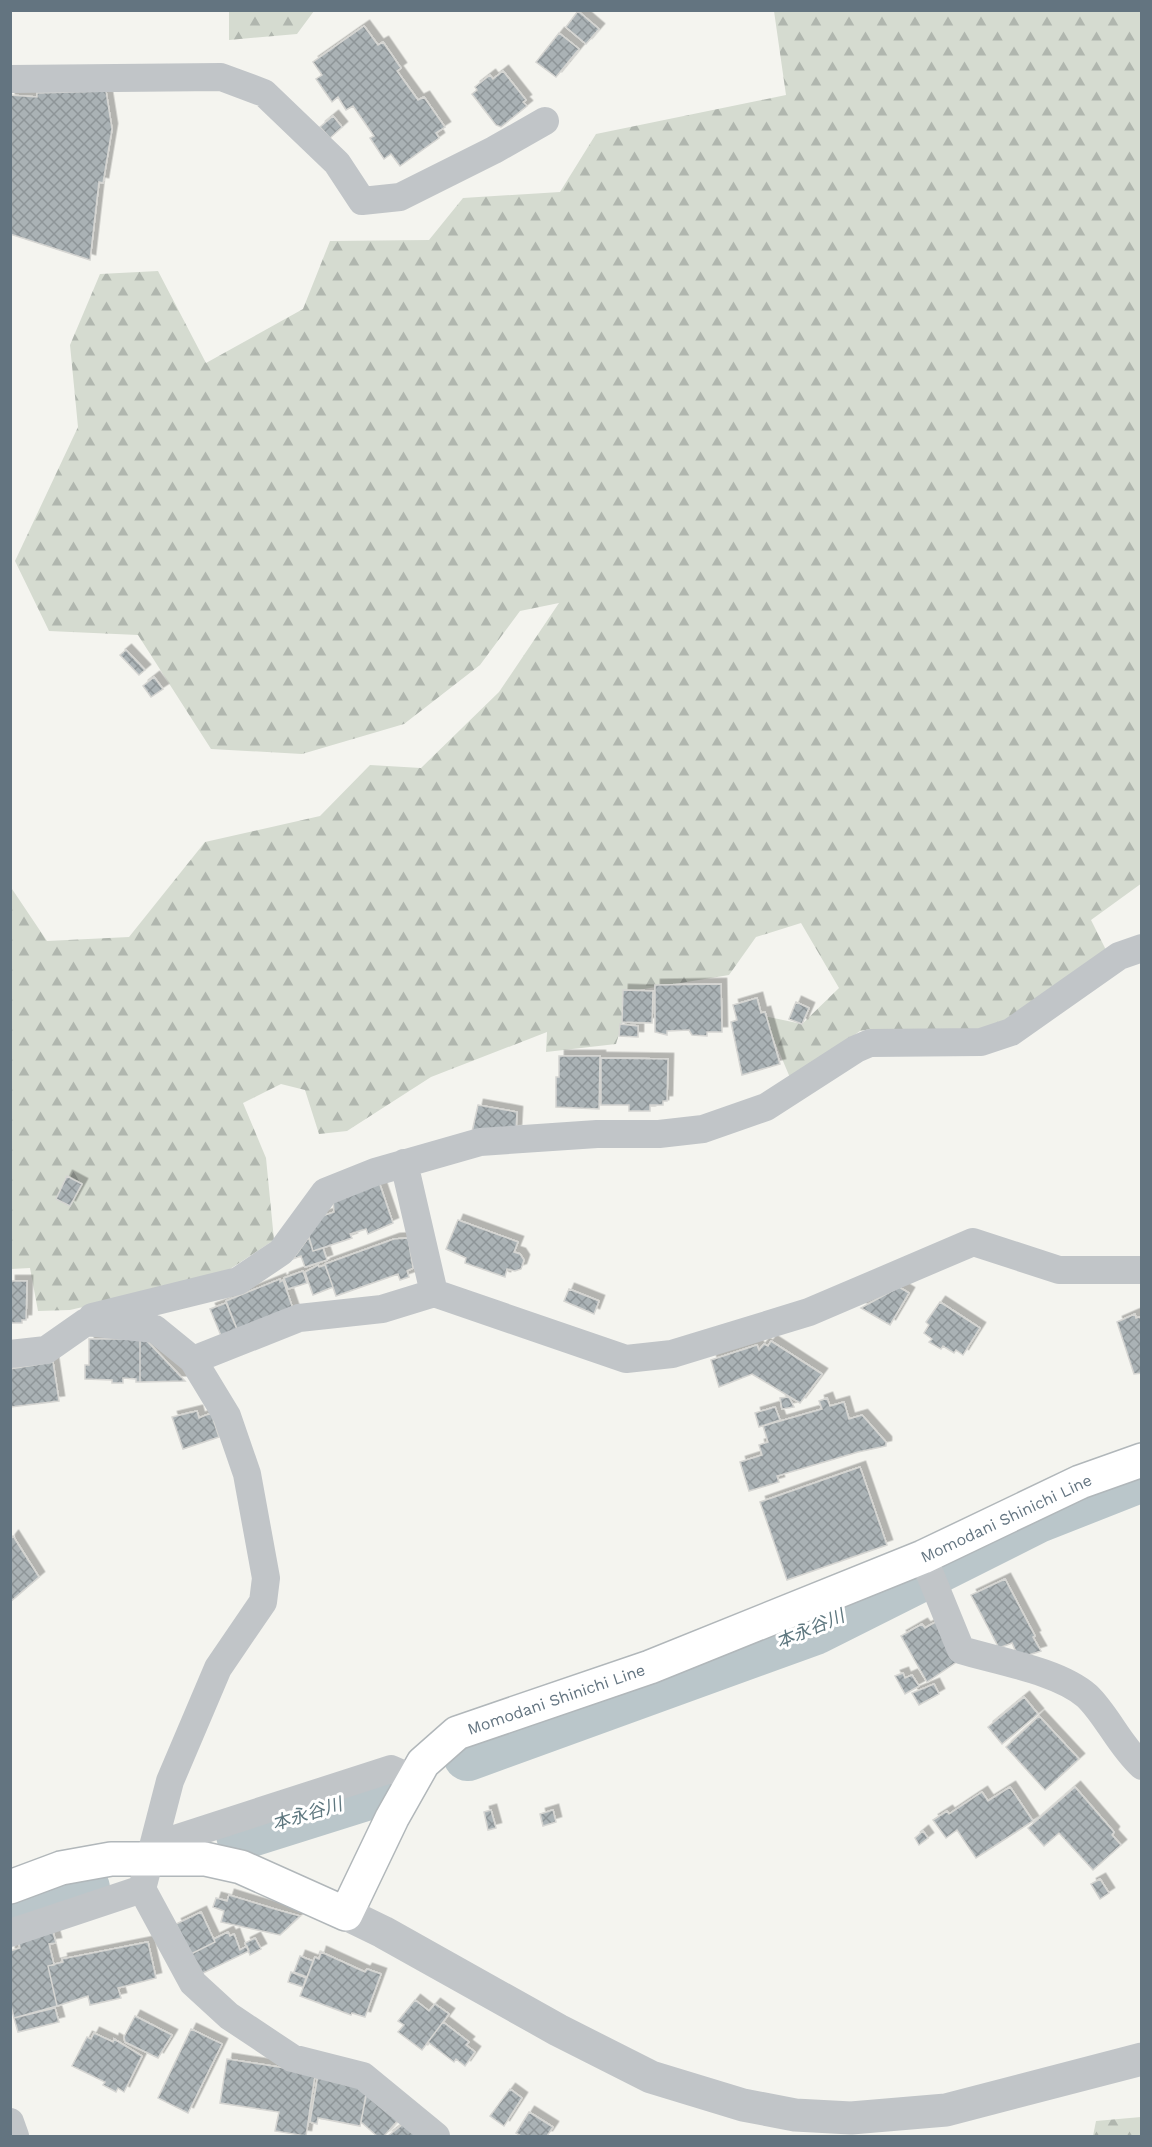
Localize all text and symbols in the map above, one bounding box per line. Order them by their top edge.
street label: Momodani Shinichi Line [918,1470,1095,1567]
water label: 本永谷川 [773,1604,849,1652]
street label: Momodani Shinichi Line [465,1660,648,1739]
water label: 本永谷川 [269,1792,346,1834]

